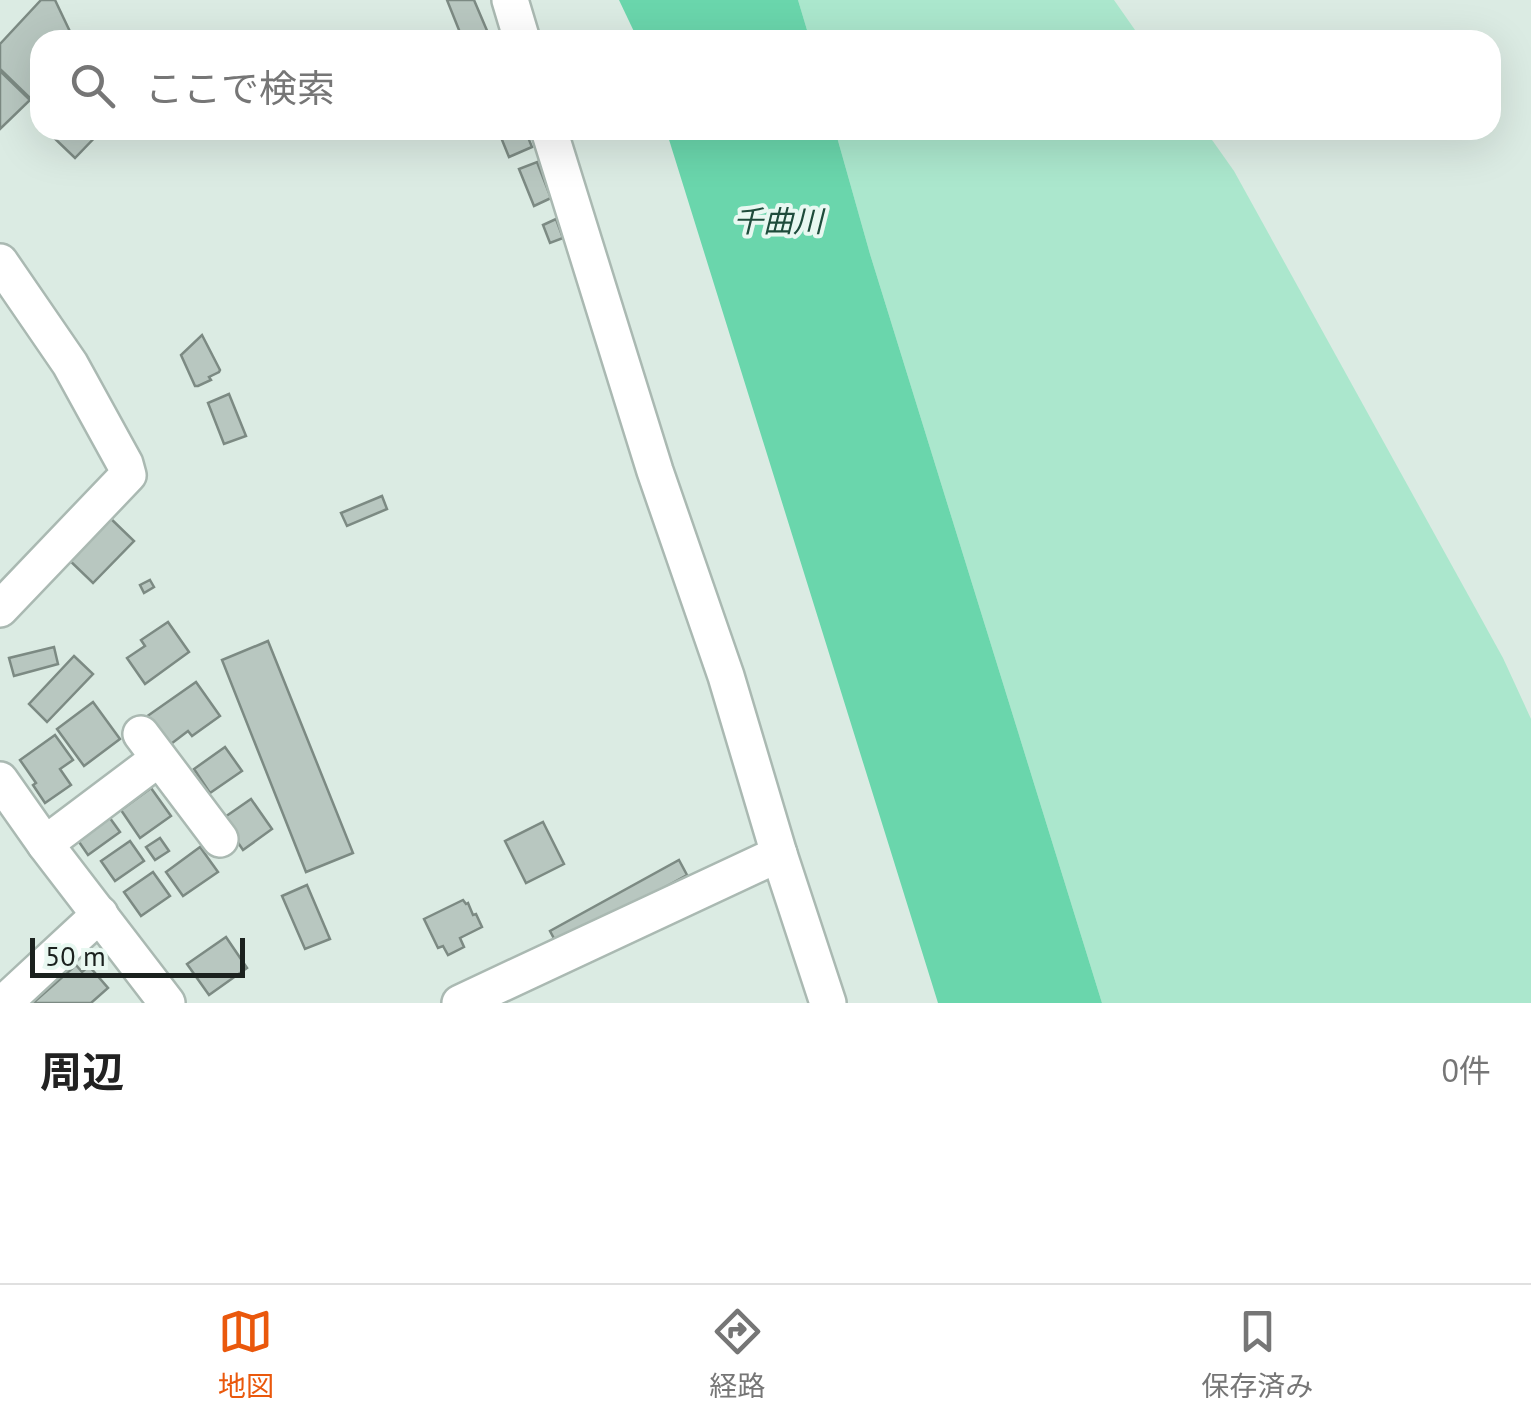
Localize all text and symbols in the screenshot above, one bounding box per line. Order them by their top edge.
search box [30,30,1501,140]
icon: search [65,58,120,113]
text: ここで検索 [145,63,335,112]
water label: 千曲川 [733,201,826,240]
scale bar [30,933,245,978]
text: 50 m [45,937,106,974]
text: 周辺 [40,1044,124,1099]
text: 0件 [1442,1049,1491,1091]
tab: 地図 [218,1304,274,1404]
tab: 経路 [709,1304,765,1404]
tab: 保存済み [1201,1304,1313,1404]

